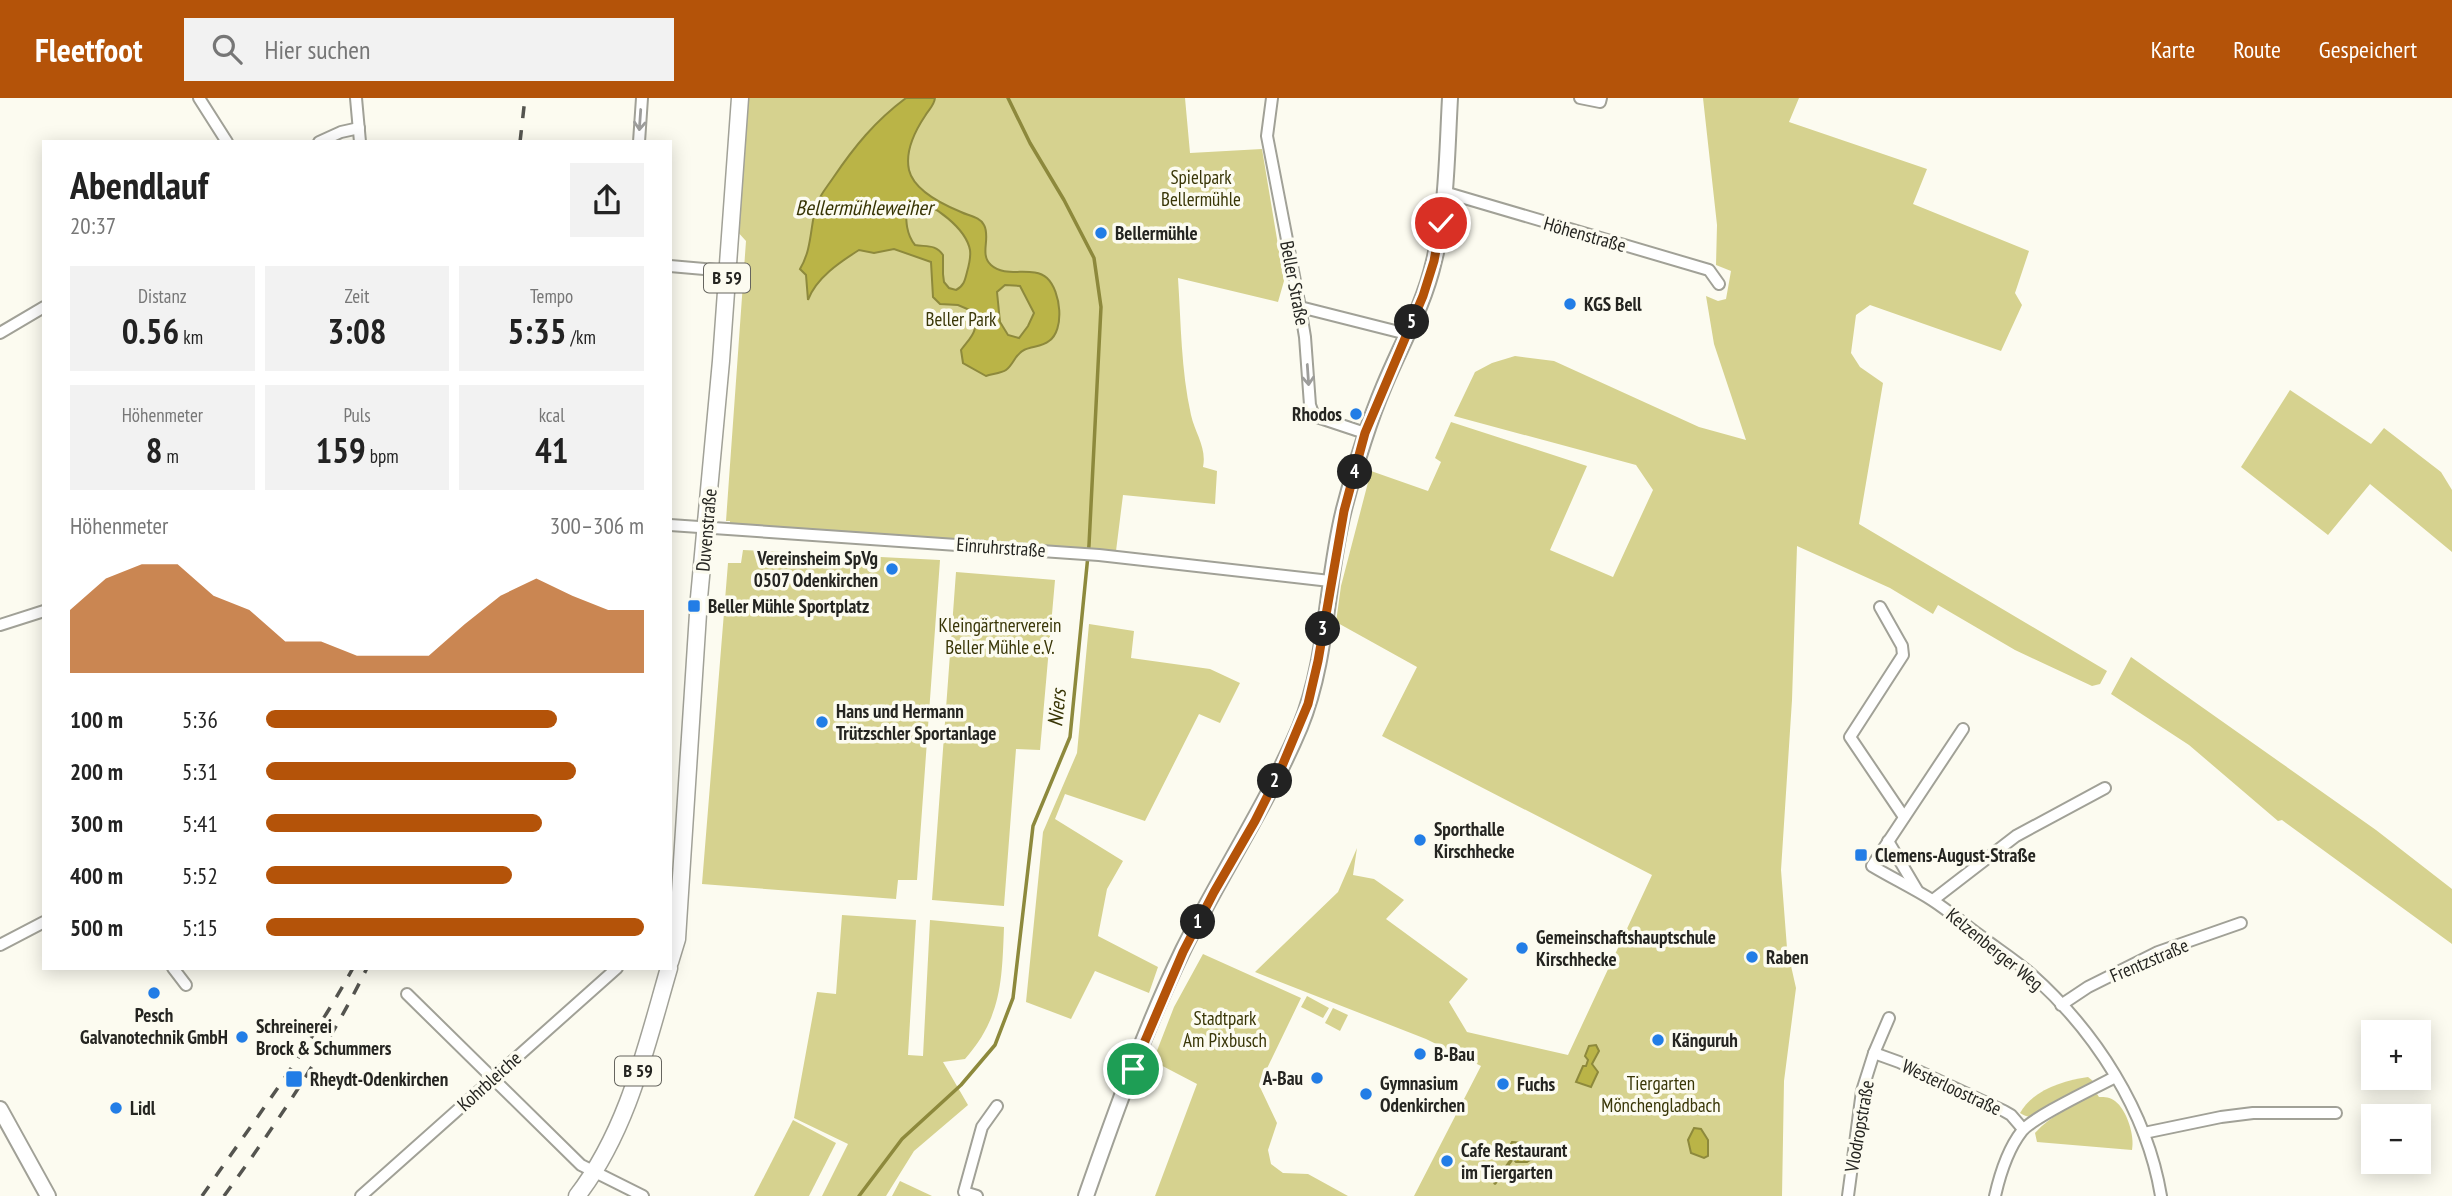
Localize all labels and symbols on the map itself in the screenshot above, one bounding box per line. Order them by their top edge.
one-way arrow [634,108,647,131]
park label: Spielpark Bellermühle [1161,165,1241,211]
pin [1411,193,1471,253]
water label: Bellermühleweiher [795,194,936,221]
street label: Höhenstraße [1541,211,1629,257]
place label: Bellermühle [1115,221,1198,245]
marker: Bellermühle [1093,225,1109,241]
street label: Beller Straße [1275,238,1315,328]
road number: B 59 [704,264,750,293]
place label: KGS Bell [1584,292,1642,316]
marker: KGS Bell [1562,296,1578,312]
pin: 5 [1394,304,1430,340]
park label: Beller Park [926,307,997,331]
one-way arrow [1301,363,1314,386]
place label: Rhodos [1292,402,1342,426]
marker: Rhodos [1348,406,1364,422]
pin: 4 [1338,454,1372,490]
street label: Duvenstraße [690,487,722,573]
street label: Einruhrstraße [956,532,1046,562]
place label: Vereinsheim SpVg 0507 Odenkirchen [754,546,878,592]
marker: Vereinsheim SpVg 0507 Odenkirchen [884,561,900,577]
place label: Beller Mühle Sportplatz [708,594,869,618]
marker: Beller Mühle Sportplatz [686,598,702,614]
pin: 3 [1306,612,1340,646]
park label: Kleingärtnerverein Beller Mühle e.V. [939,613,1061,659]
water label: Niers [1041,686,1072,728]
place label: Hans und Hermann Trützschler Sportanlage [836,699,996,745]
marker: Hans und Hermann Trützschler Sportanlage [814,714,830,730]
pin: 2 [1258,764,1292,798]
place label: Sporthalle Kirschhecke [1434,817,1515,863]
marker: Sporthalle Kirschhecke [1412,832,1428,848]
place label: Clemens-August-Straße [1875,843,2036,867]
marker: Clemens-August-Straße [1853,847,1869,863]
street label: Kelzenberger Weg [1942,903,2048,995]
pin: 1 [1180,904,1216,940]
place label: Gemeinschaftshauptschule Kirschhecke [1536,925,1716,971]
street label: Frentzstraße [2106,933,2192,987]
marker: Gemeinschaftshauptschule Kirschhecke [1514,940,1530,956]
place label: Raben [1766,945,1808,969]
marker: Raben [1744,949,1760,965]
marker: Pesch Galvanotechnik GmbH [146,985,162,1001]
place label: Pesch Galvanotechnik GmbH [80,1003,228,1049]
park label: Stadtpark Am Pixbusch [1183,1006,1267,1052]
place label: Schreinerei Brock & Schummers [256,1014,392,1060]
place label: Känguruh [1672,1028,1738,1052]
marker: Schreinerei Brock & Schummers [234,1029,250,1045]
marker: Känguruh [1650,1032,1666,1048]
pin [1103,1039,1163,1099]
place label: B-Bau [1434,1042,1475,1066]
street label: Kohrbleiche [452,1046,526,1116]
marker: B-Bau [1412,1046,1428,1062]
street label: Westerloostraße [1898,1054,2006,1121]
road number: B 59 [615,1056,661,1086]
place label: A-Bau [1262,1066,1303,1090]
place label: Rheydt-Odenkirchen [310,1067,448,1091]
marker: Rheydt-Odenkirchen [284,1069,304,1089]
marker: A-Bau [1309,1070,1325,1086]
place label: Gymnasium Odenkirchen [1380,1071,1465,1117]
park label: Tiergarten Mönchengladbach [1601,1071,1721,1117]
place label: Fuchs [1517,1072,1556,1096]
marker: Fuchs [1495,1076,1511,1092]
street label: Vlodropstraße [1839,1078,1879,1175]
marker: Gymnasium Odenkirchen [1358,1086,1374,1102]
place label: Lidl [130,1096,156,1120]
marker: Lidl [108,1100,124,1116]
place label: Cafe Restaurant im Tiergarten [1461,1138,1568,1184]
marker: Cafe Restaurant im Tiergarten [1439,1153,1455,1169]

